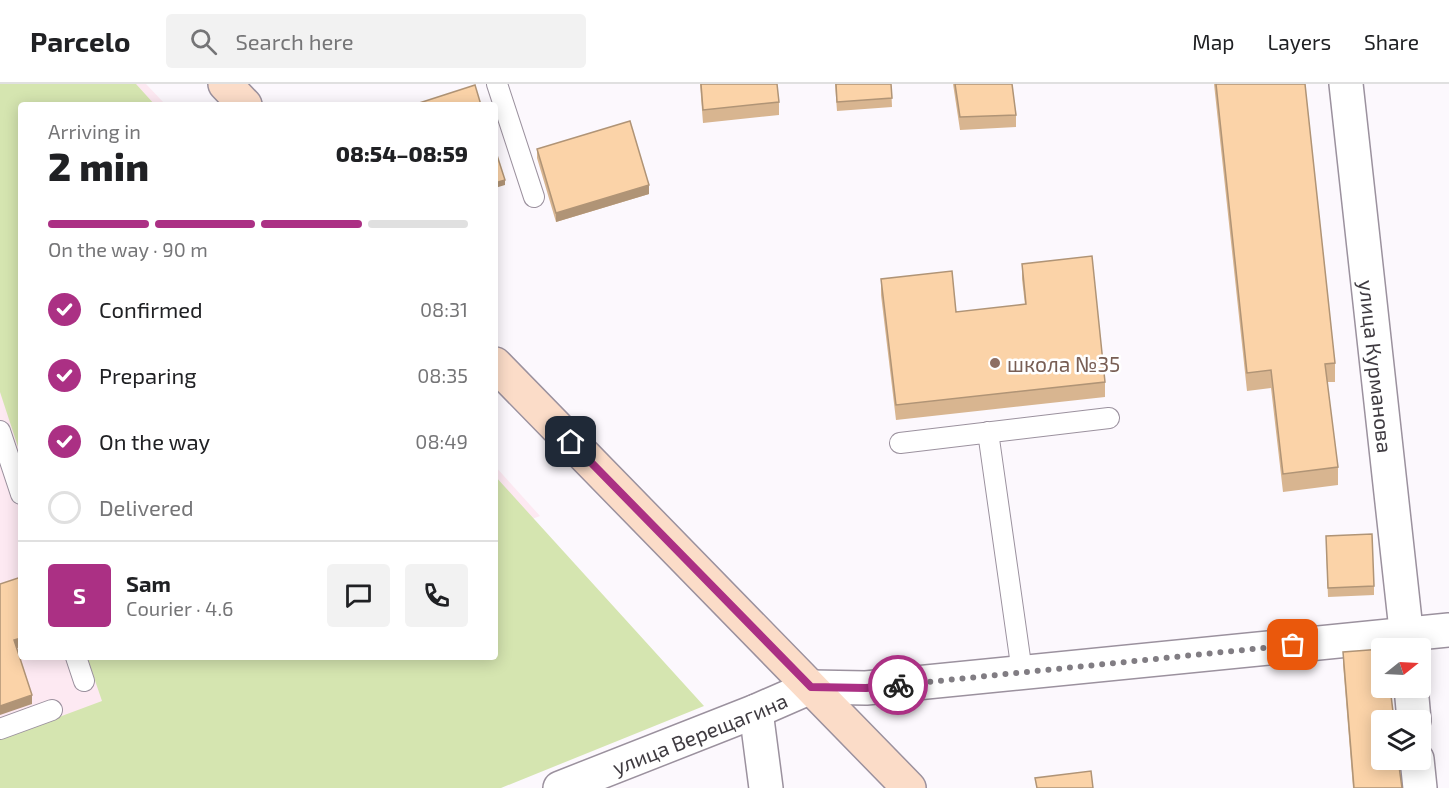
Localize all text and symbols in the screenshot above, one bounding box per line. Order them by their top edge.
search box [166,14,586,68]
text: Parcelo [30,24,130,58]
icon: search [187,25,220,58]
text: Search here [235,28,354,54]
text: Map [1192,29,1234,54]
text: Layers [1267,29,1331,54]
text: Share [1364,29,1419,54]
text: Arriving in [48,119,141,143]
text: 08:54–08:59 [336,140,468,166]
text: 2 min [48,142,149,189]
text: On the way · 90 m [48,237,208,261]
street label: улица Курманова [1354,279,1399,454]
icon: check [48,293,81,326]
text: Confirmed [99,296,203,322]
text: 08:31 [420,297,468,321]
place label: школа №35 [1007,351,1120,376]
marker: школа №35 [988,356,1002,370]
icon: check [48,359,81,392]
text: Preparing [99,362,197,388]
text: 08:35 [417,363,468,387]
pin [545,416,596,467]
icon: check [48,425,81,458]
icon: home [554,425,587,458]
text: On the way [99,428,210,454]
text: 08:49 [415,429,468,453]
text: Delivered [99,494,194,520]
button: chat [327,564,390,627]
button: phone [405,564,468,627]
text: Sam [126,570,171,596]
text: S [73,582,86,608]
text: Courier · 4.6 [126,596,233,620]
pin [1267,619,1318,670]
icon: bag [1276,628,1309,661]
north arrow [1371,638,1431,698]
map controls [1371,638,1431,770]
courier [868,655,928,715]
icon: bike [882,669,915,702]
street label: улица Верещагина [608,687,791,780]
button: layers [1371,710,1431,770]

